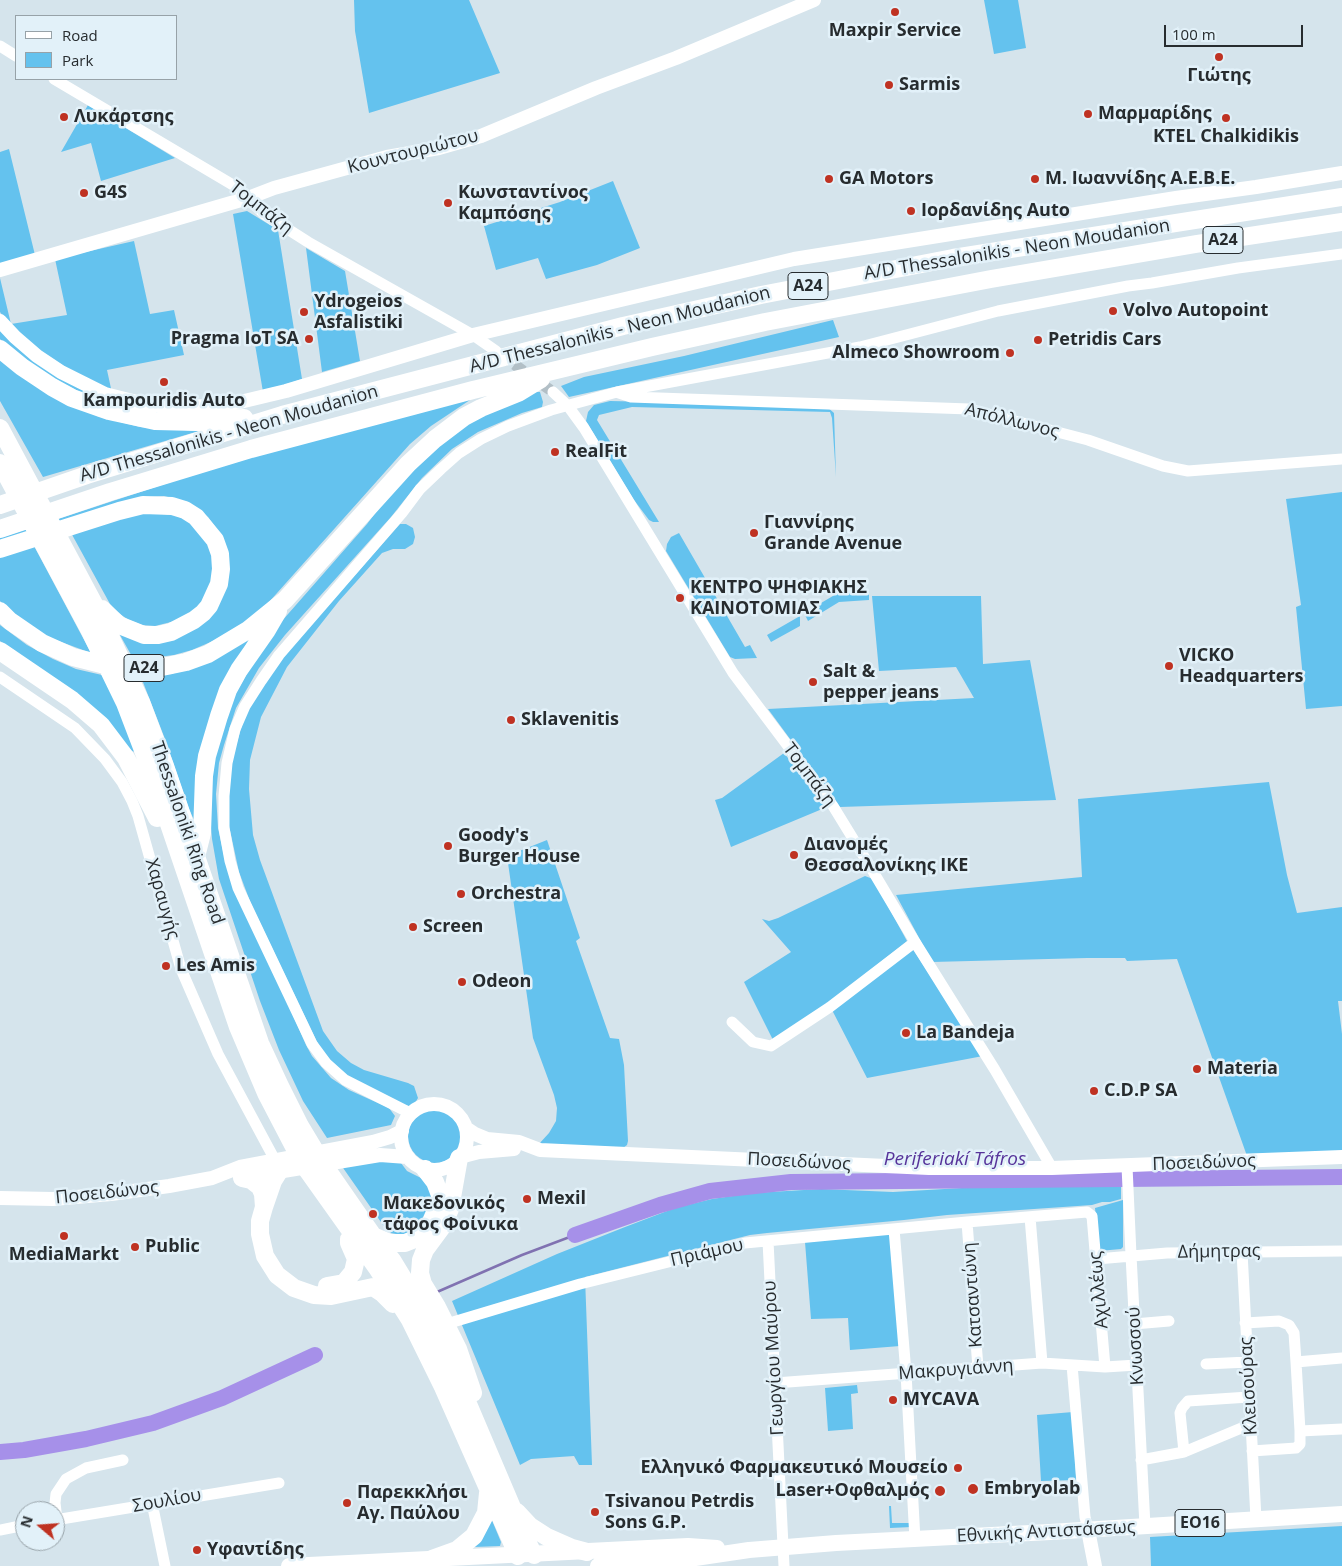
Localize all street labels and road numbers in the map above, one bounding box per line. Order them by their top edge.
street label: Κουντουριώτου [345,125,481,179]
street label: Τομπάζη [225,177,297,239]
street label: A/D Thessalonikis - Neon Moudanion [863,215,1171,285]
road number: Α24 [1203,226,1243,254]
road number: Α24 [788,272,828,300]
street label: A/D Thessalonikis - Neon Moudanion [467,282,773,378]
street label: A/D Thessalonikis - Neon Moudanion [77,381,381,487]
street label: Απόλλωνος [963,399,1061,443]
road number: Α24 [124,654,164,681]
street label: Thessaloniki Ring Road [146,739,228,927]
street label: Τομπάζη [778,739,840,811]
street label: Χαραυγής [140,856,184,942]
street label: Ποσειδώνος [747,1149,851,1175]
street label: Ποσειδώνος [1152,1150,1256,1176]
street label: Ποσειδώνος [54,1177,160,1209]
street label: Πριάμου [669,1234,745,1272]
street label: Δήμητρας [1177,1240,1261,1264]
street label: Κατσαντώνη [959,1242,987,1348]
street label: Αχιλλέως [1085,1250,1113,1330]
street label: Γεωργίου Μαύρου [759,1280,789,1436]
street label: Κνωσσού [1123,1306,1149,1386]
street label: Κλεισούρας [1236,1336,1262,1436]
street label: Μακρυγιάννη [898,1355,1014,1385]
street label: Σουλίου [131,1484,203,1518]
road number: ΕΟ16 [1175,1510,1225,1536]
street label: Εθνικής Αντιστάσεως [956,1517,1136,1547]

